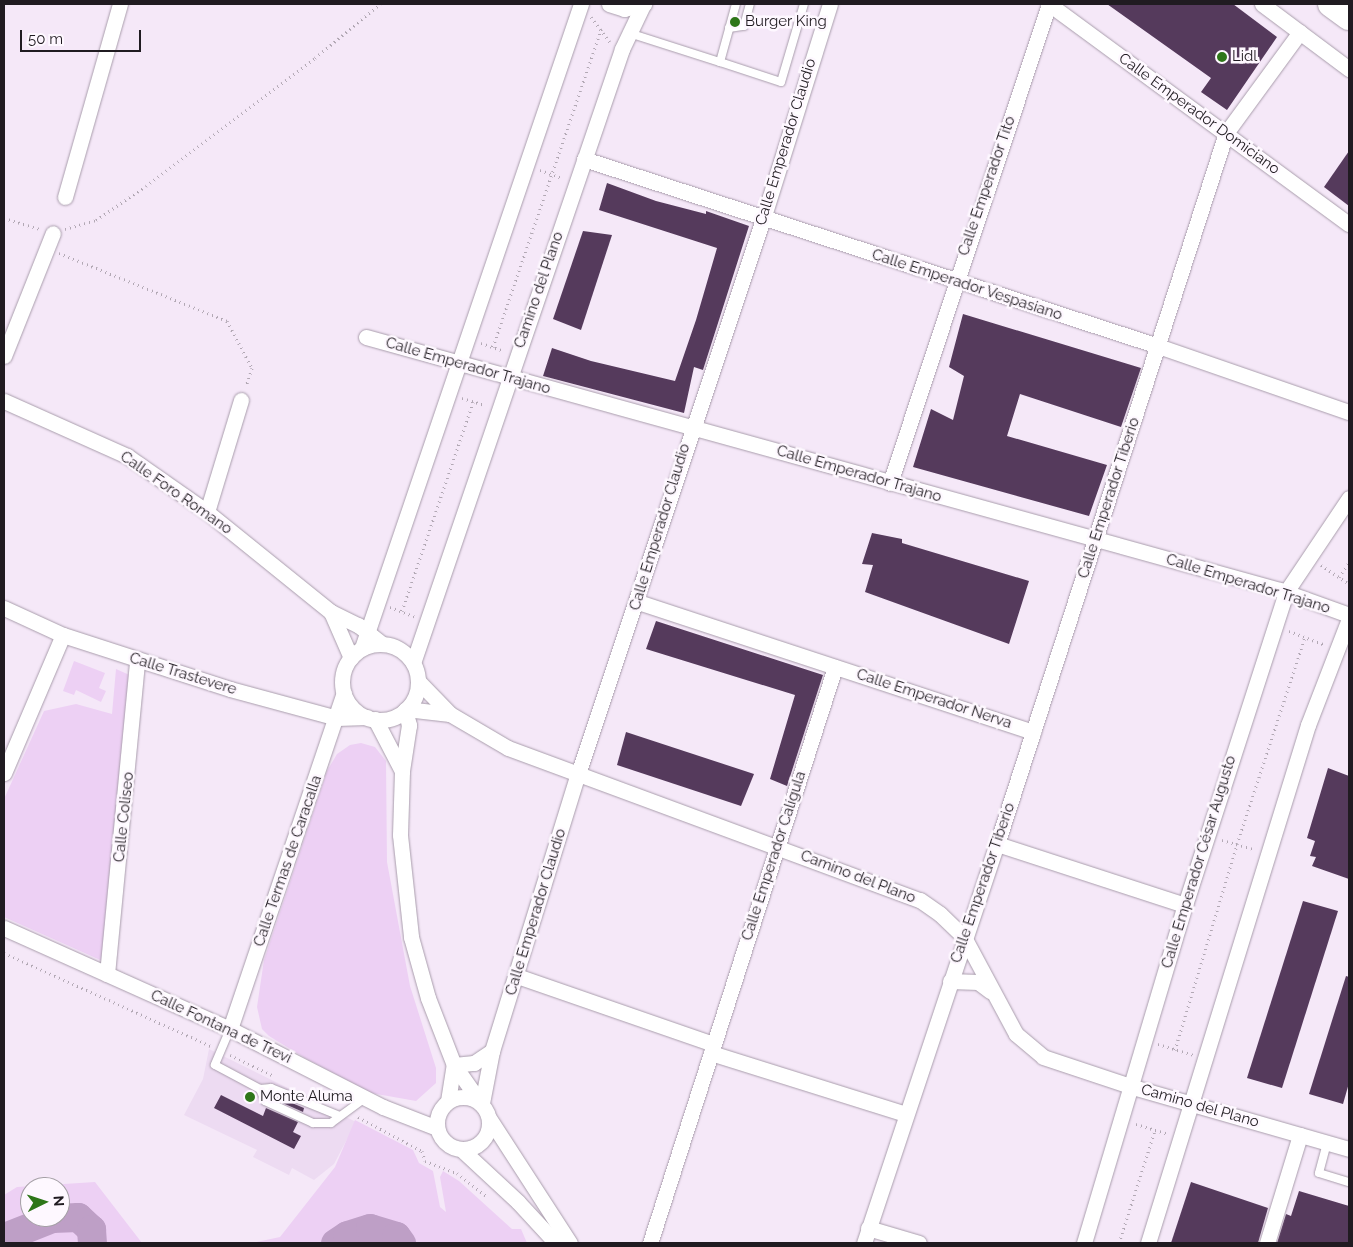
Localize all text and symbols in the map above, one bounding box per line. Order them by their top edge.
place label: Burger King [745,13,827,31]
marker: Burger King [729,16,741,28]
scale bar [22,20,144,52]
text: 50 m [28,30,63,48]
place label: Lidl [1232,48,1257,66]
street label: Calle Emperador Domiciano [1115,49,1283,179]
marker: Lidl [1216,51,1228,63]
street label: Calle Emperador Claudio [752,56,820,228]
street label: Calle Emperador Tito [955,114,1019,258]
street label: Camino del Plano [511,229,567,351]
street label: Calle Emperador Vespasiano [869,246,1065,324]
street label: Calle Emperador Trajano [383,334,553,398]
street label: Calle Emperador Tiberio [1074,415,1144,581]
street label: Calle Emperador Claudio [626,441,694,613]
street label: Calle Emperador Trajano [774,442,944,506]
street label: Calle Foro Romano [117,448,235,538]
street label: Calle Emperador Trajano [1163,550,1333,618]
street label: Calle Trastevere [127,649,239,699]
street label: Calle Emperador Nerva [854,665,1014,733]
street label: Calle Emperador César Augusto [1158,753,1240,971]
street label: Calle Emperador Calígula [738,769,810,943]
street label: Calle Coliseo [110,771,138,863]
street label: Calle Termas de Caracalla [250,773,326,949]
street label: Calle Emperador Tiberio [947,800,1019,966]
street label: Calle Emperador Claudio [502,826,570,998]
street label: Camino del Plano [798,847,918,907]
street label: Calle Fontana de Trevi [148,986,294,1068]
street label: Camino del Plano [1139,1080,1261,1132]
place label: Monte Aluma [260,1088,353,1106]
marker: Monte Aluma [244,1091,256,1103]
north arrow [20,1177,70,1227]
text: N [51,1195,67,1207]

